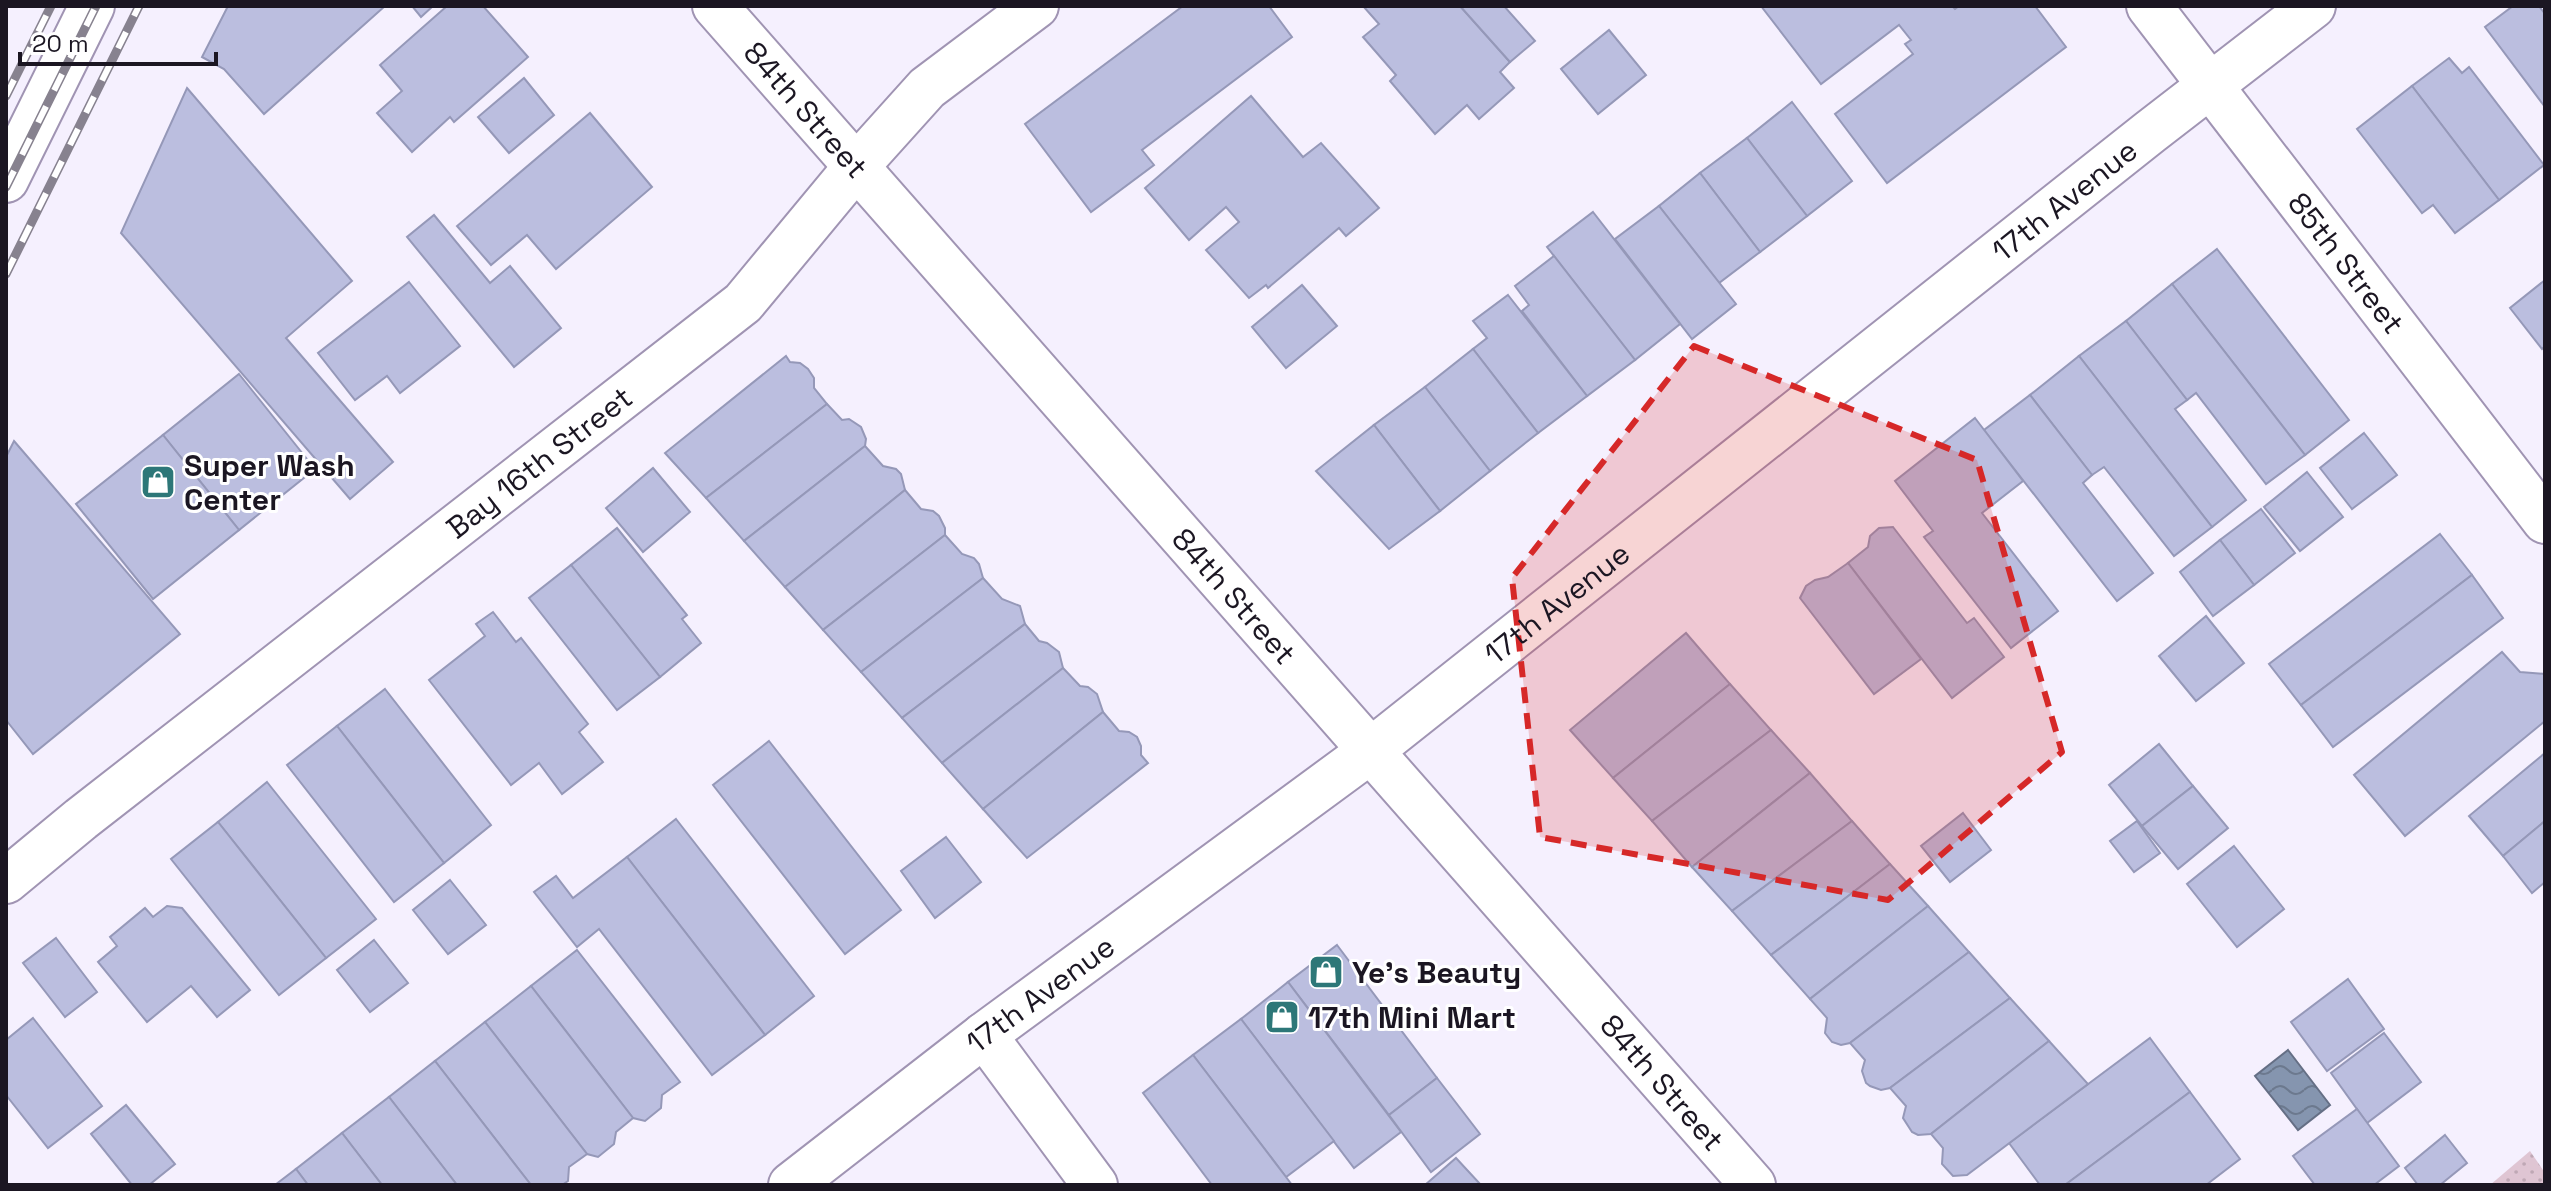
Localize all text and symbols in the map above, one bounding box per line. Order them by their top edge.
scale bar [20,16,216,66]
text: 20 m [32,28,89,59]
street label: 84th Street [736,33,877,186]
street label: 17th Avenue [1984,130,2145,270]
street label: 85th Street [2280,184,2413,341]
street label: Bay 16th Street [438,377,640,547]
place label: Super Wash Center [184,446,355,519]
shop icon: Super Wash Center [139,463,177,501]
street label: 84th Street [1164,520,1305,672]
street label: 17th Avenue [1476,533,1637,673]
street label: 17th Avenue [958,926,1122,1061]
shop icon: Ye's Beauty [1307,953,1345,991]
place label: Ye's Beauty [1352,953,1521,992]
shop icon: 17th Mini Mart [1263,998,1301,1036]
place label: 17th Mini Mart [1308,998,1516,1037]
street label: 84th Street [1592,1006,1733,1159]

